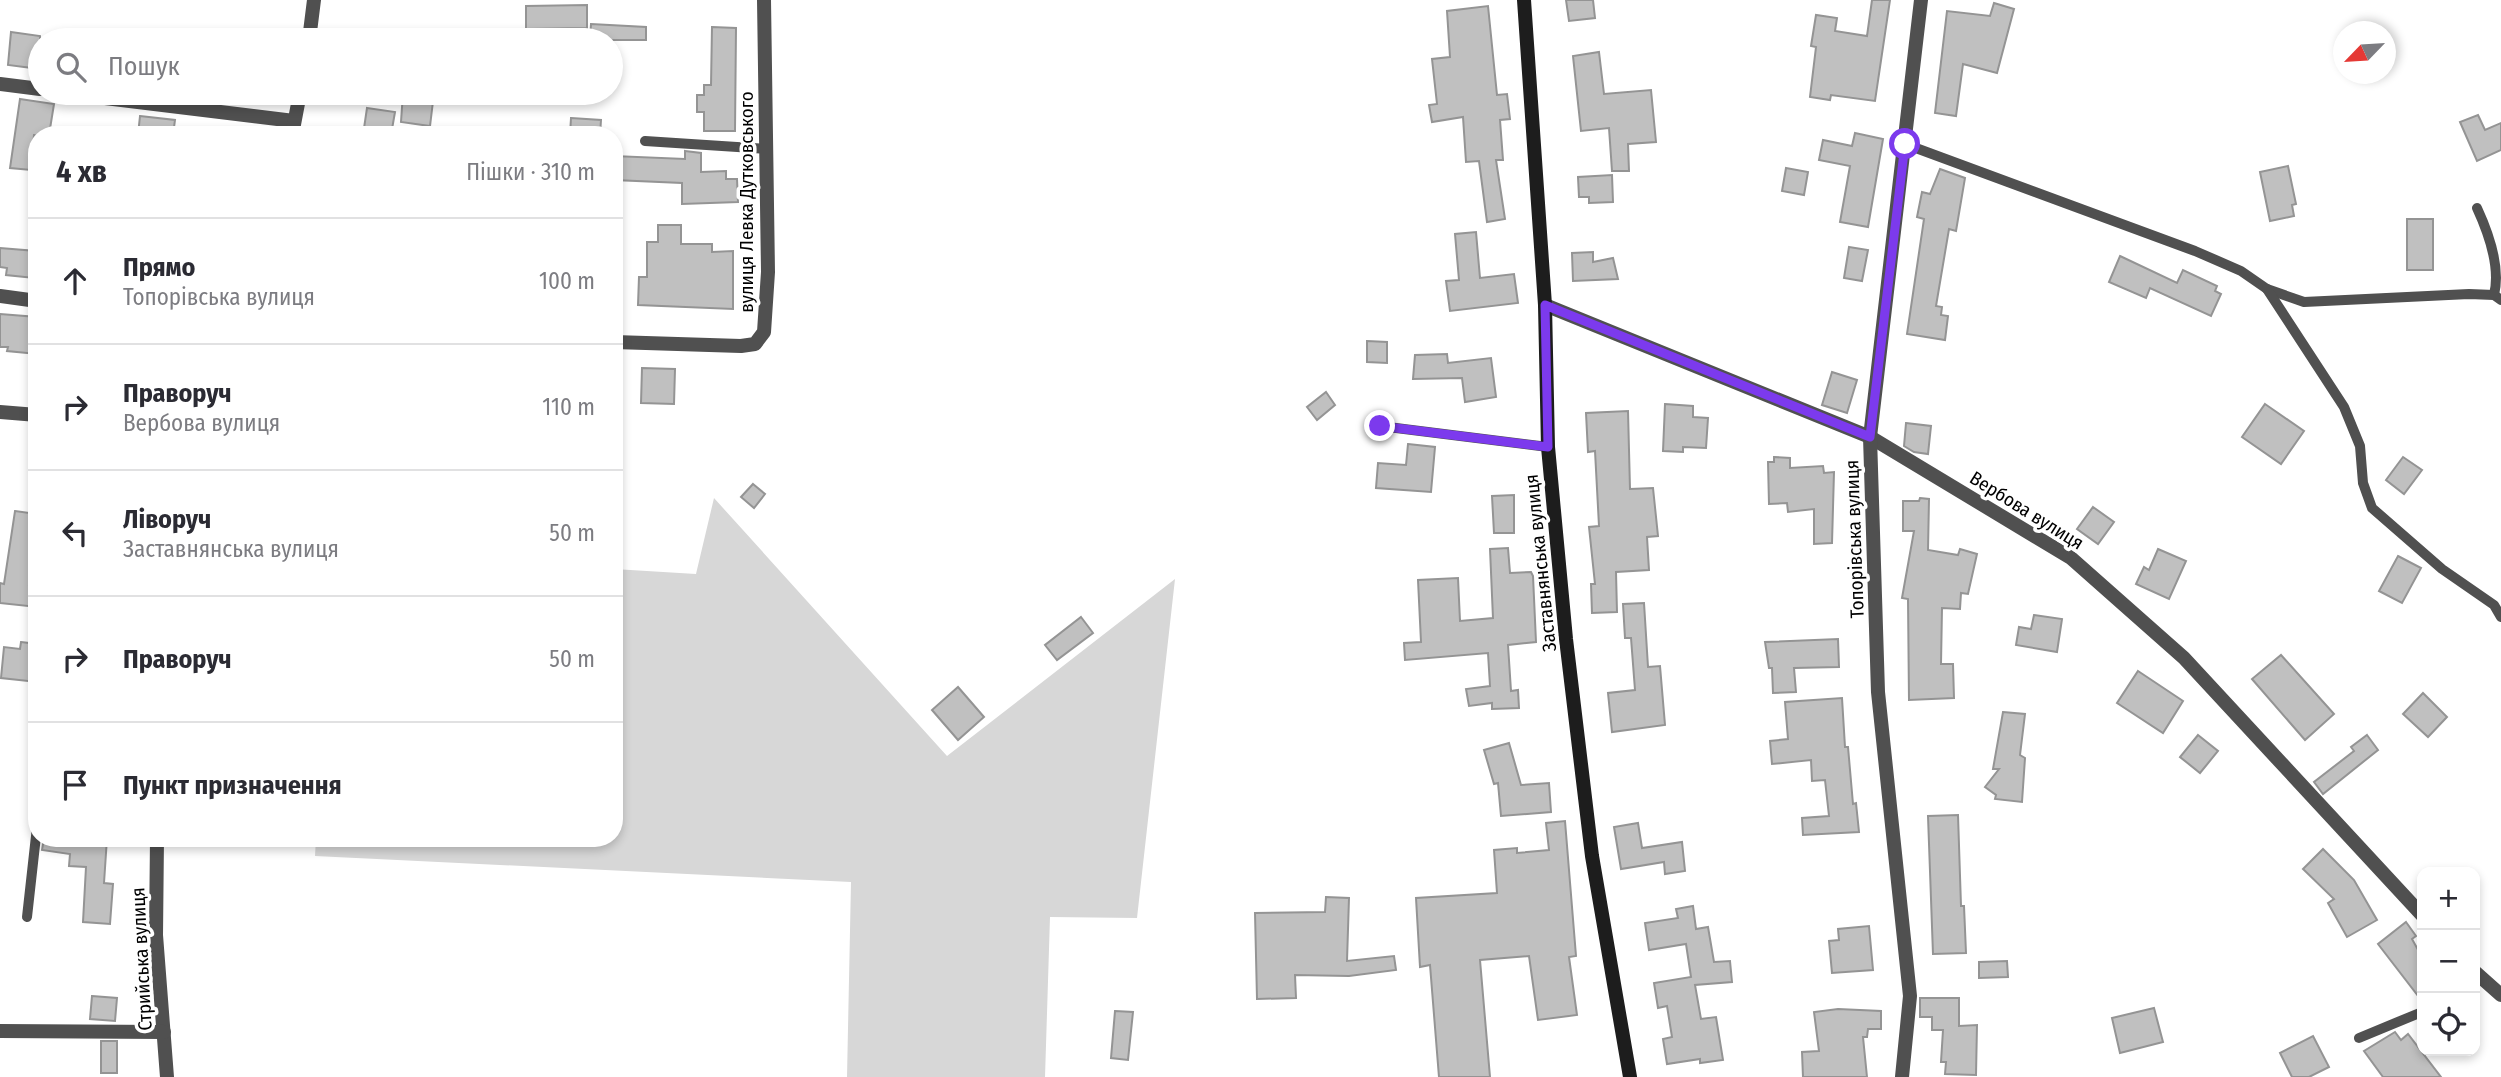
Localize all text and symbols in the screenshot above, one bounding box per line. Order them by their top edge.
north arrow [2333,21,2396,84]
search box [28,28,623,105]
icon: search [52,48,90,86]
text: Пошук [108,51,180,82]
street label: вулиця Левка Дутковського [735,91,758,313]
route start [1889,128,1920,159]
text: 4 хв [56,154,107,190]
text: Пішки · 310 m [466,158,595,186]
text: Прямо [123,252,195,283]
icon: ahead [56,262,94,300]
text: 100 m [539,267,595,295]
text: Топорівська вулиця [123,283,315,311]
text: Праворуч [123,378,232,409]
icon: right [56,388,94,426]
text: 110 m [542,393,595,421]
text: Вербова вулиця [123,409,280,437]
route end [1364,410,1395,441]
street label: Топорівська вулиця [1840,459,1869,619]
street label: Вербова вулиця [1966,466,2088,555]
street label: Заставнянська вулиця [1520,473,1561,653]
text: Ліворуч [123,504,211,535]
icon: left [56,514,94,552]
text: 50 m [549,519,595,547]
text: Заставнянська вулиця [123,535,339,563]
icon: right [56,640,94,678]
text: Праворуч [123,644,232,675]
text: 50 m [549,645,595,673]
icon: arrive [56,766,94,804]
text: Пункт призначення [123,770,342,801]
map controls [2417,867,2480,1056]
button: + [2417,867,2480,930]
street label: Стрийська вулиця [126,887,157,1031]
button: − [2417,930,2480,993]
button: locate [2417,993,2480,1056]

